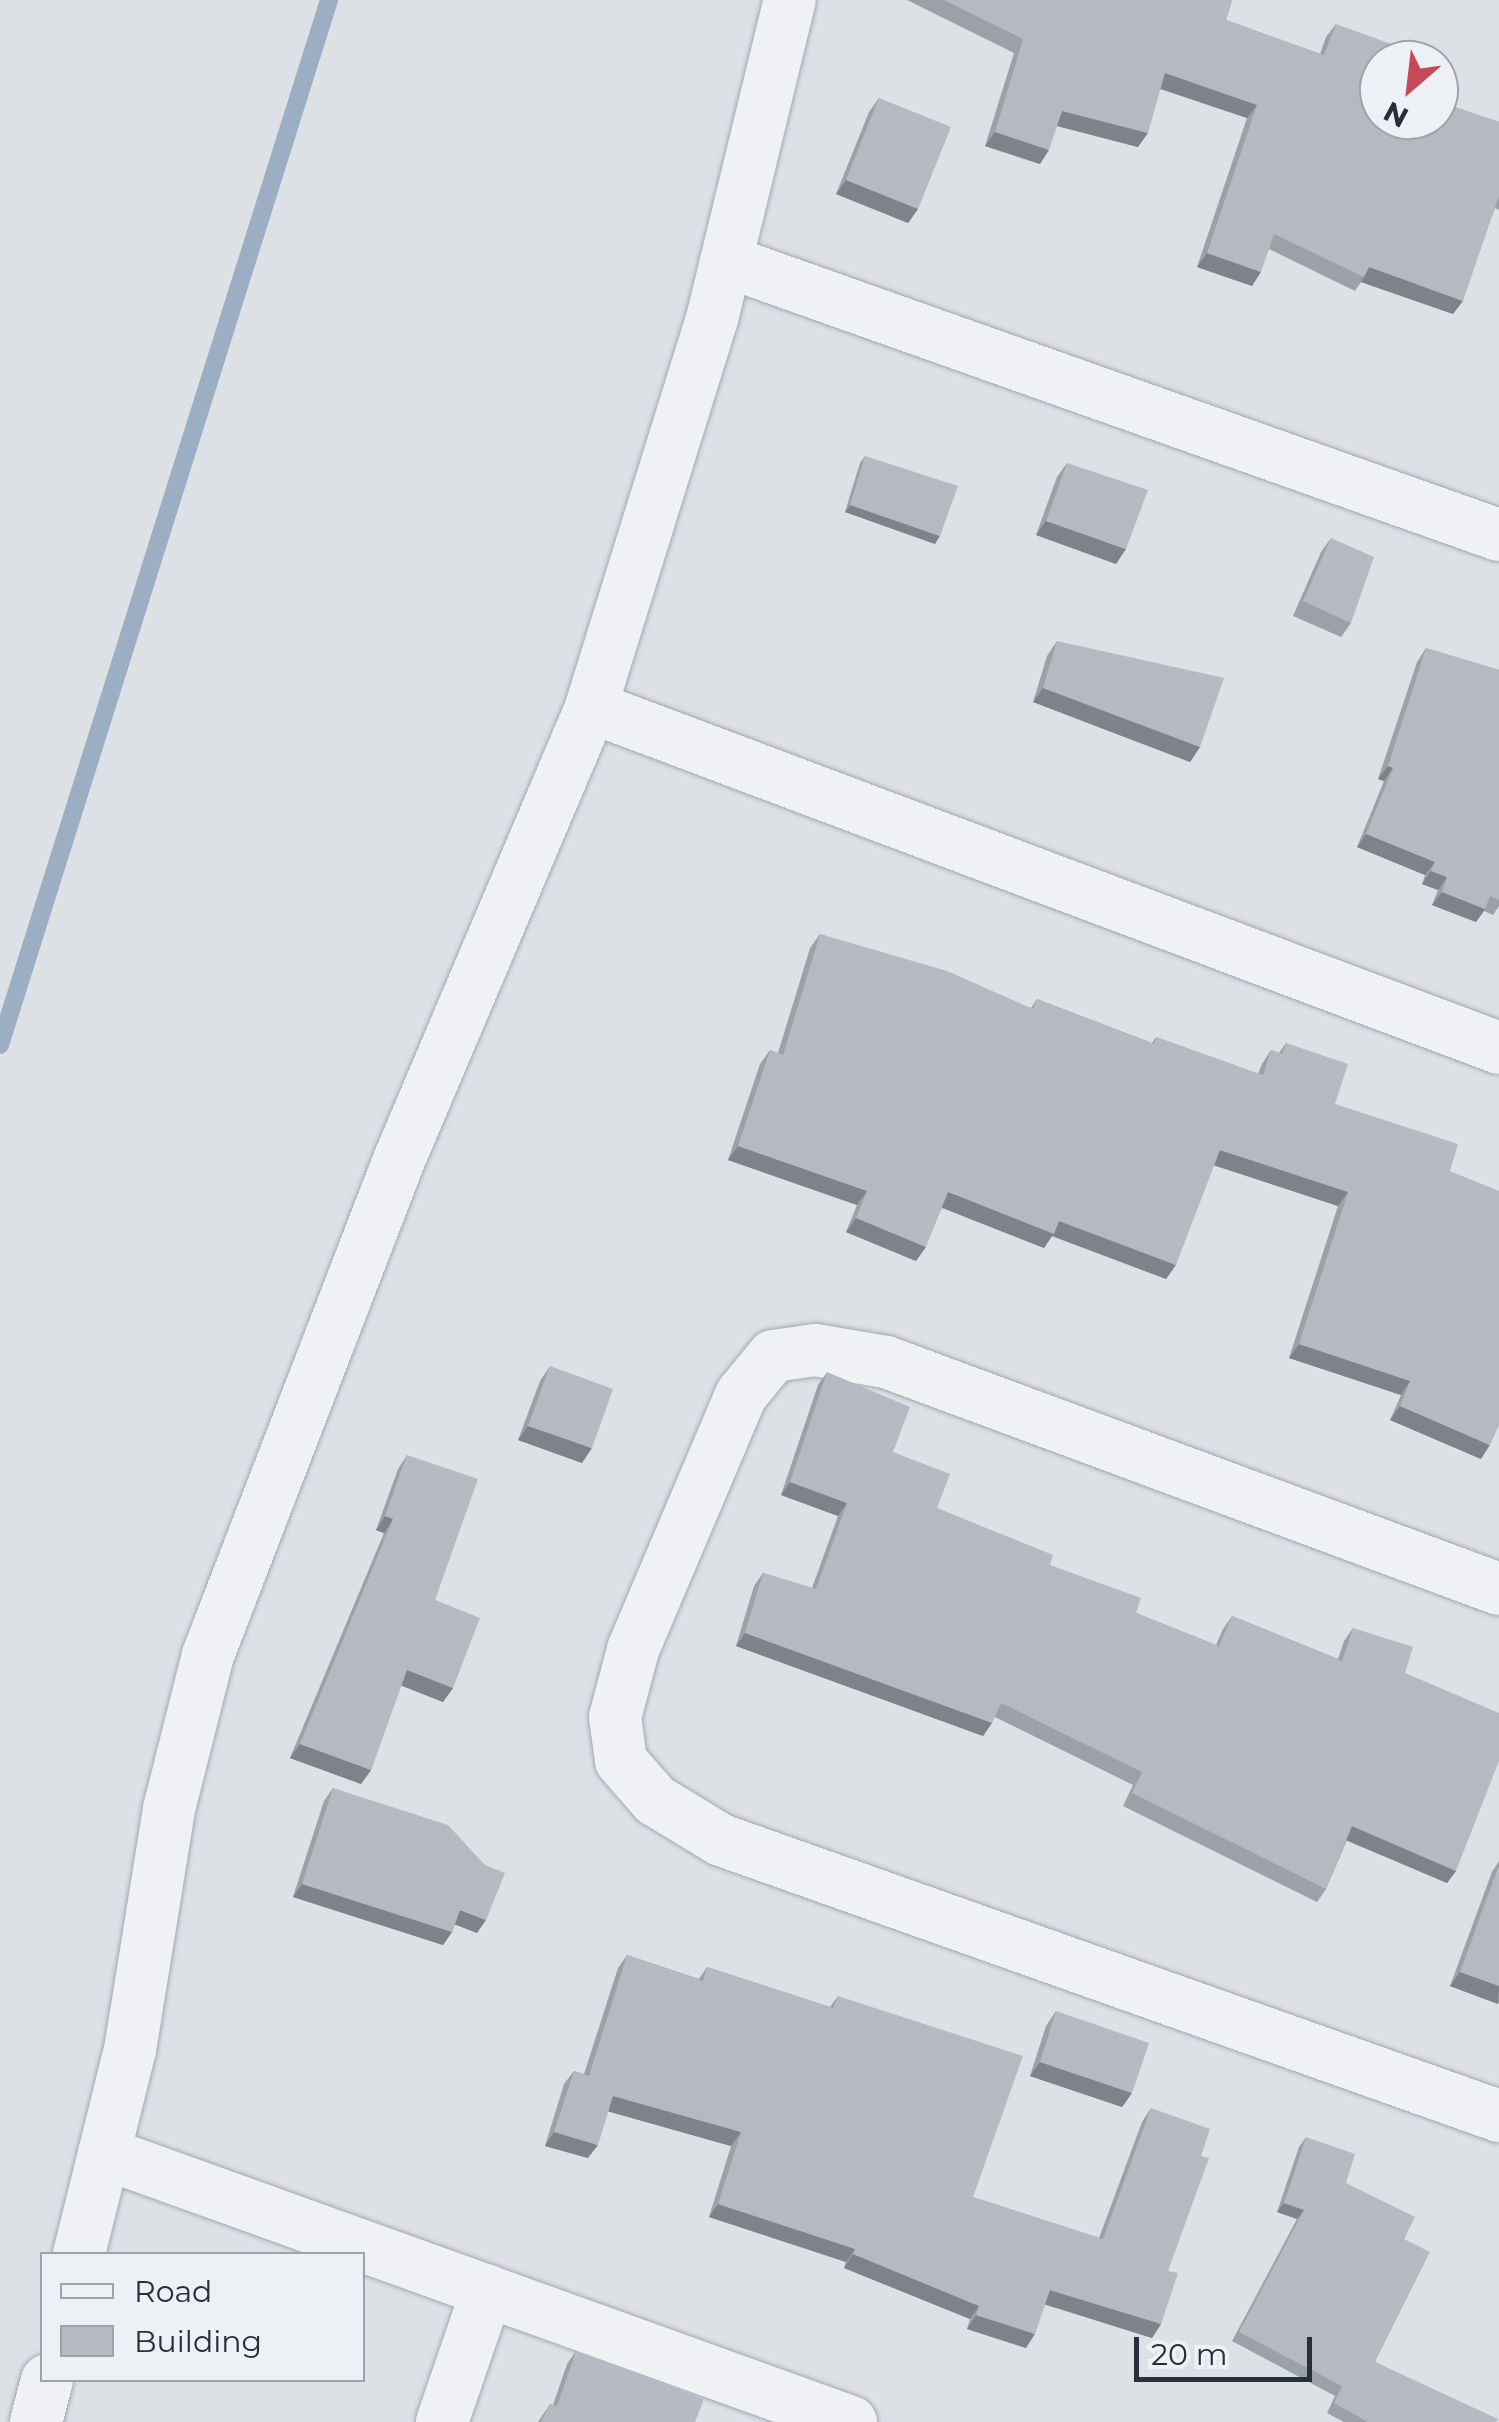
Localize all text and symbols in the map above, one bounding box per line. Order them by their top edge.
north arrow [1359,40,1459,140]
text: N [1378,94,1414,135]
legend [40,2252,365,2382]
text: Road [134,2273,212,2310]
scale bar [1139,2317,1316,2379]
text: Building [134,2323,262,2360]
text: 20 m [1151,2336,1228,2373]

